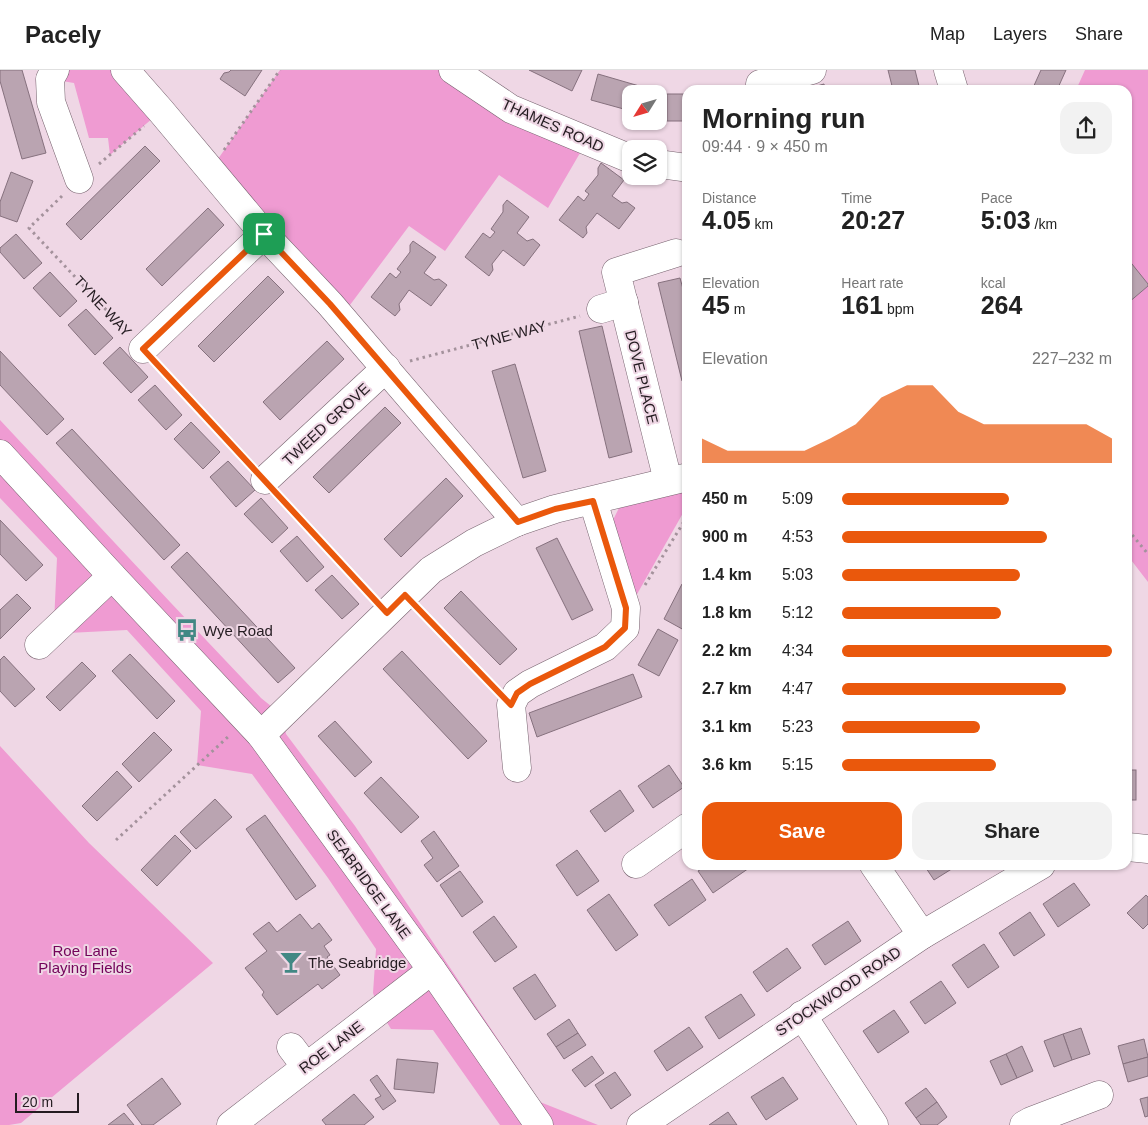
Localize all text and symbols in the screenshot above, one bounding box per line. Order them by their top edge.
text: Pacely [25,21,101,48]
text: Map [930,24,965,44]
text: Layers [993,24,1047,44]
text: Share [1075,24,1123,44]
north arrow [622,85,668,130]
map controls [622,85,667,185]
street label: THAMES ROAD [499,95,607,155]
button: share [1060,102,1112,154]
text: Morning run [702,103,865,134]
text: 09:44 · 9 × 450 m [702,138,828,155]
button: layers [622,140,667,185]
text: Distance [702,190,756,206]
text: Time [841,190,872,206]
text: Pace [981,190,1013,206]
text: 4.05 [702,206,751,234]
text: 20:27 [841,206,905,234]
text: 5:03 [981,206,1031,234]
pin [243,213,285,255]
text: km [751,216,773,232]
text: /km [1031,216,1057,232]
icon: arrive [250,220,278,248]
street label: TYNE WAY [71,272,135,340]
text: Elevation [702,275,760,291]
text: Heart rate [841,275,904,291]
text: kcal [981,275,1006,291]
text: 45 [702,291,730,319]
text: 161 [841,291,883,319]
text: 264 [981,291,1022,319]
text: m [730,301,745,317]
text: bpm [883,301,914,317]
street label: TYNE WAY [470,317,548,353]
street label: DOVE PLACE [622,328,662,426]
text: Elevation [702,350,768,367]
text: 227–232 m [1032,350,1112,367]
street label: TWEED GROVE [279,379,373,469]
text: 450 m [702,490,747,507]
text: 5:09 [782,490,813,507]
text: 900 m [702,528,747,545]
text: 4:53 [782,528,813,545]
text: 1.4 km [702,566,752,583]
text: 5:03 [782,566,813,583]
text: 1.8 km [702,604,752,621]
text: 5:12 [782,604,813,621]
bus stop icon: Wye Road [174,617,200,643]
place label: Wye Road [203,622,273,639]
text: 2.2 km [702,642,752,659]
text: 4:34 [782,642,813,659]
text: 2.7 km [702,680,752,697]
text: 4:47 [782,680,813,697]
text: 3.1 km [702,718,752,735]
text: 5:23 [782,718,813,735]
text: 3.6 km [702,756,752,773]
text: 5:15 [782,756,813,773]
button: Save [702,802,902,860]
button: Share [912,802,1112,860]
street label: SEABRIDGE LANE [324,826,414,942]
park label: Roe Lane Playing Fields [38,942,132,976]
street label: STOCKWOOD ROAD [772,943,904,1039]
bar icon: The Seabridge [278,949,304,975]
place label: The Seabridge [308,954,406,971]
street label: ROE LANE [296,1017,366,1077]
scale bar [15,1090,79,1113]
text: 20 m [22,1094,53,1110]

